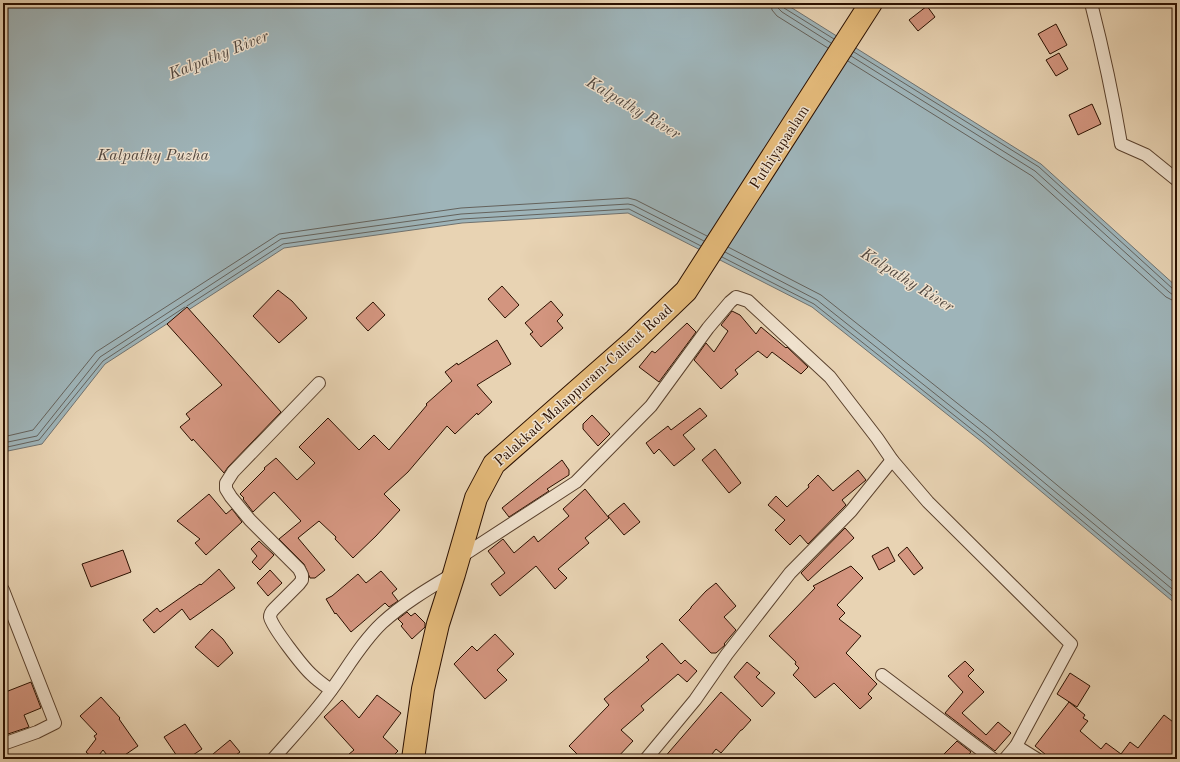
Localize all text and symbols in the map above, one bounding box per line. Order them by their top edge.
water label: Kalpathy River [166,28,272,84]
water label: Kalpathy River [582,74,684,144]
street label: Puthiyapaalam [748,103,813,192]
water label: Kalpathy Puzha [96,148,209,164]
water label: Kalpathy River [857,245,957,316]
street label: Palakkad-Malappuram-Calicut Road [492,302,676,470]

